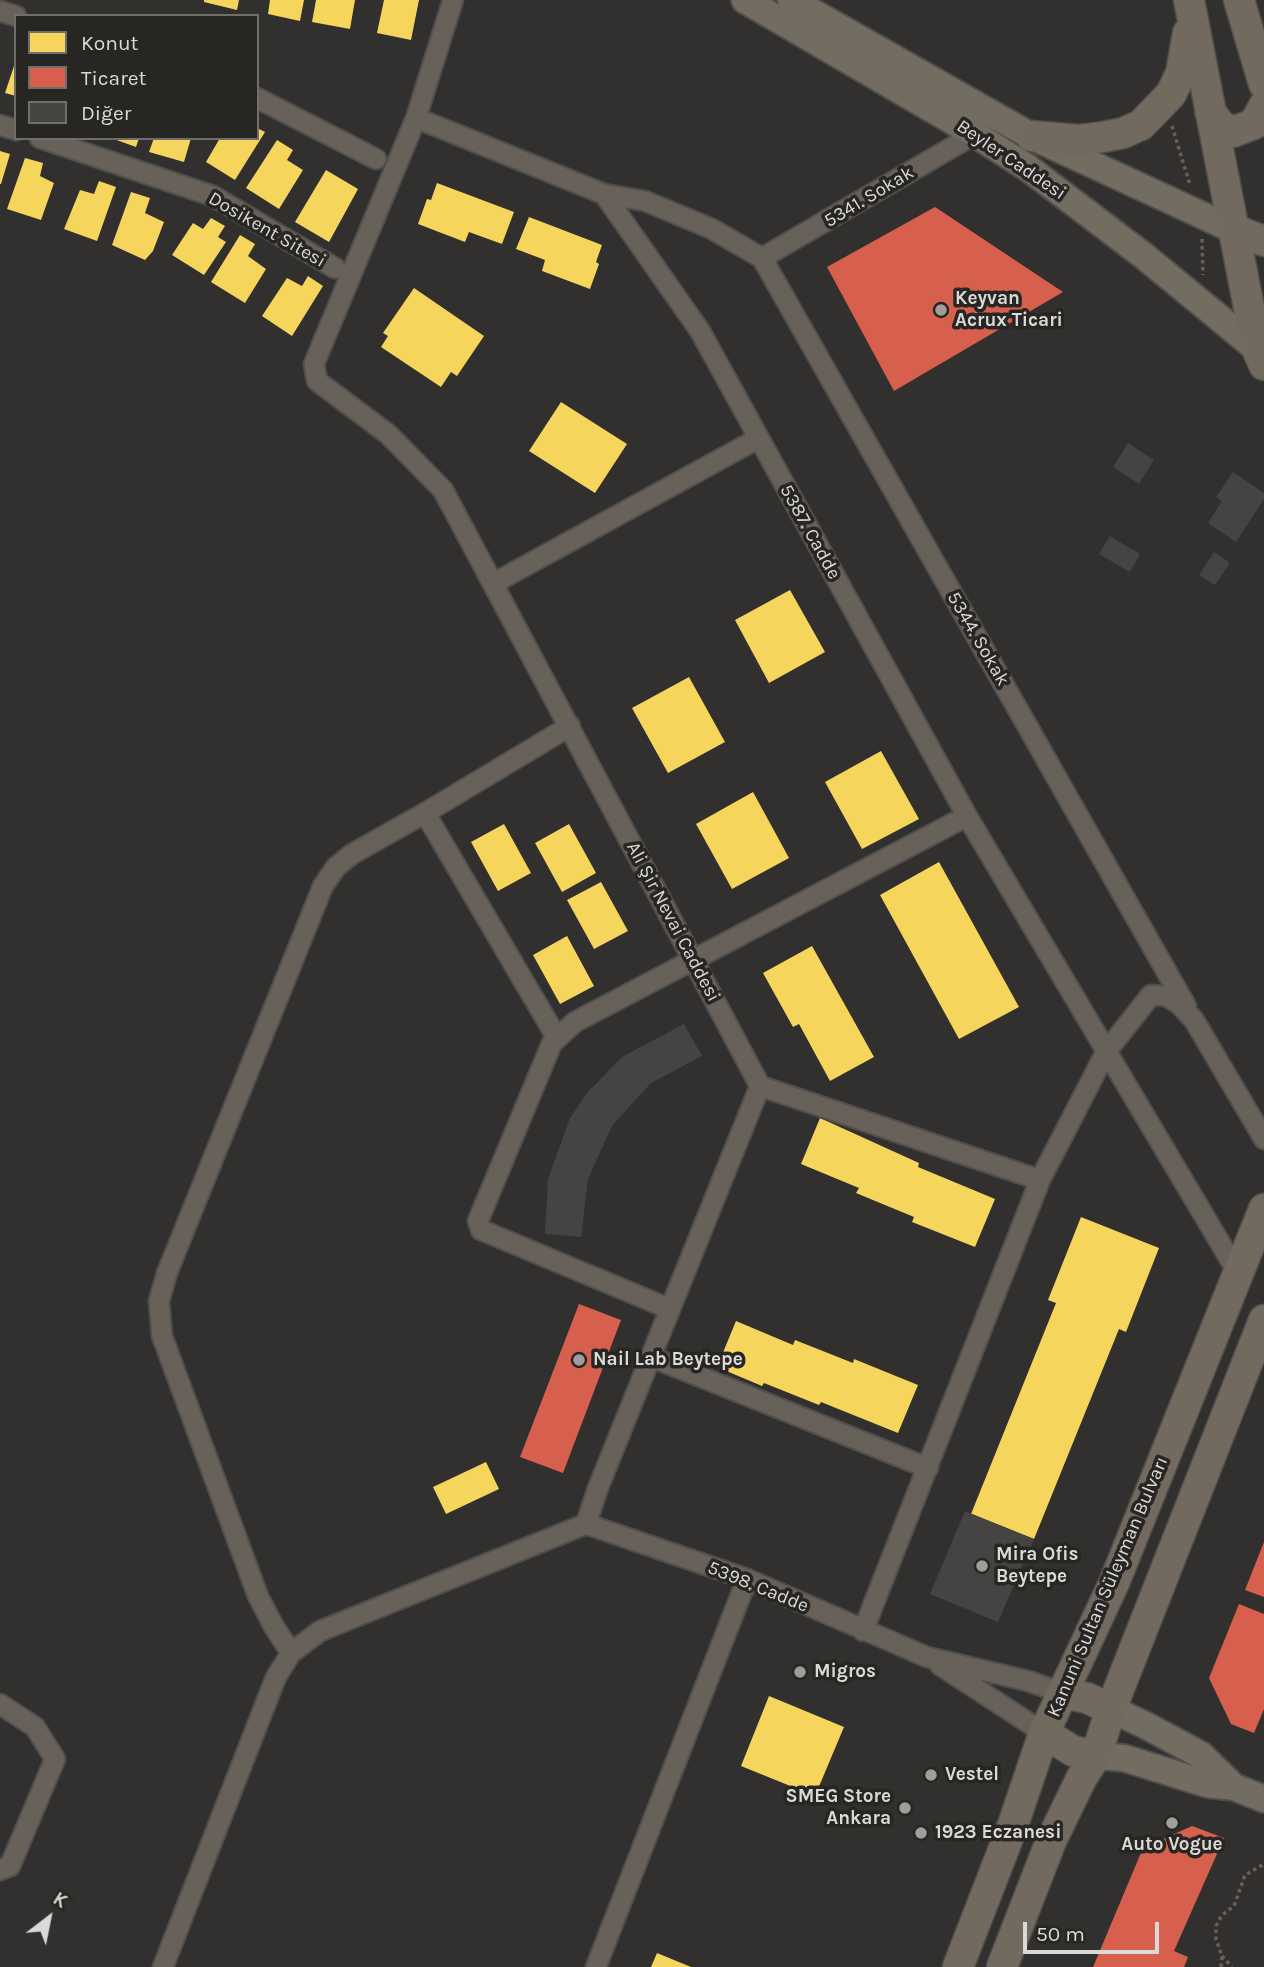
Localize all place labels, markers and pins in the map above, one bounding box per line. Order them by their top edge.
place label: Keyvan Acrux Ticari [955,288,1063,332]
marker: Keyvan Acrux Ticari [933,302,949,318]
place label: Nail Lab Beytepe [593,1349,743,1371]
marker: Nail Lab Beytepe [571,1352,587,1368]
place label: Mira Ofis Beytepe [996,1544,1078,1588]
marker: Mira Ofis Beytepe [974,1558,990,1574]
place label: Migros [814,1661,876,1683]
marker: Migros [792,1664,808,1680]
place label: Vestel [945,1764,999,1786]
marker: Vestel [923,1767,939,1783]
place label: SMEG Store Ankara [786,1786,891,1830]
marker: SMEG Store Ankara [897,1800,913,1816]
marker: Auto Vogue [1164,1815,1180,1831]
place label: 1923 Eczanesi [935,1822,1061,1844]
marker: 1923 Eczanesi [913,1825,929,1841]
place label: Auto Vogue [1121,1834,1223,1856]

